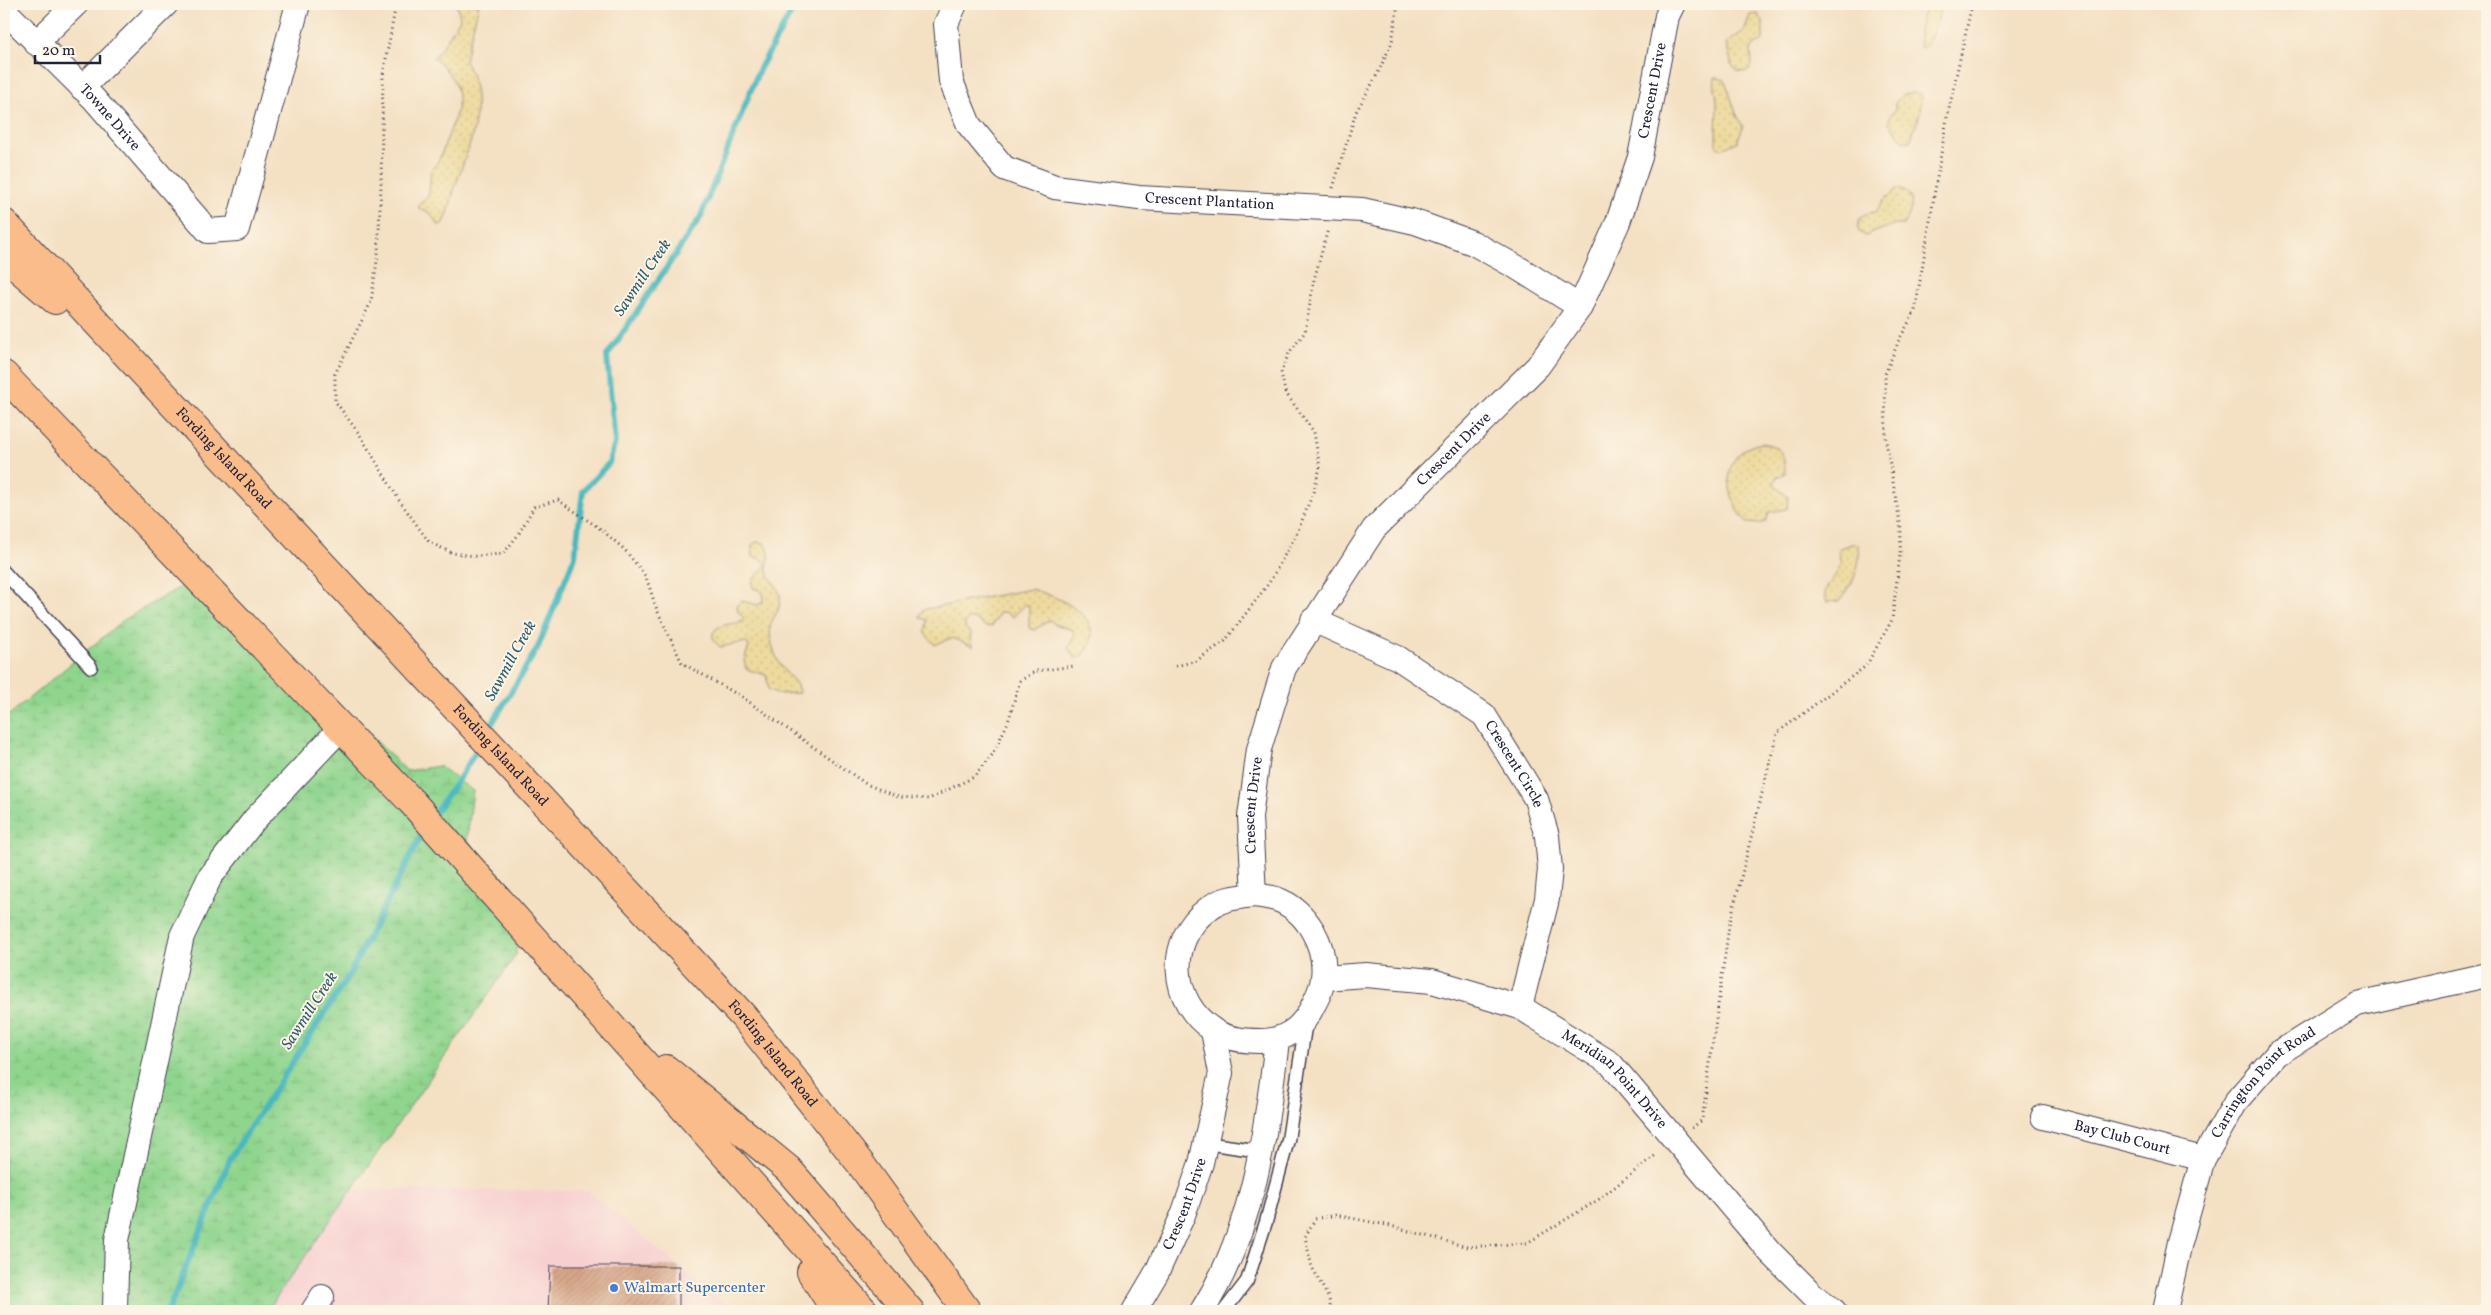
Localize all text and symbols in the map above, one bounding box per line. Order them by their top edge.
scale bar [35,32,100,64]
text: 20 m [42,41,75,62]
street label: Crescent Drive [1633,41,1672,140]
street label: Towne Drive [74,80,145,156]
street label: Crescent Plantation [1144,188,1275,216]
water label: Sawmill Creek [609,235,677,321]
street label: Fording Island Road [171,403,276,514]
street label: Crescent Drive [1412,408,1496,491]
water label: Sawmill Creek [480,616,542,705]
street label: Fording Island Road [447,700,553,811]
street label: Crescent Circle [1479,716,1549,810]
street label: Crescent Drive [1240,756,1268,854]
water label: Sawmill Creek [277,967,344,1054]
street label: Fording Island Road [723,995,822,1112]
street label: Carrington Point Road [2206,1022,2320,1142]
street label: Meridian Point Drive [1557,1025,1672,1133]
street label: Bay Club Court [2072,1115,2173,1161]
street label: Crescent Drive [1158,1156,1212,1254]
place label: Walmart Supercenter [624,1278,765,1299]
marker: Walmart Supercenter [608,1282,620,1294]

